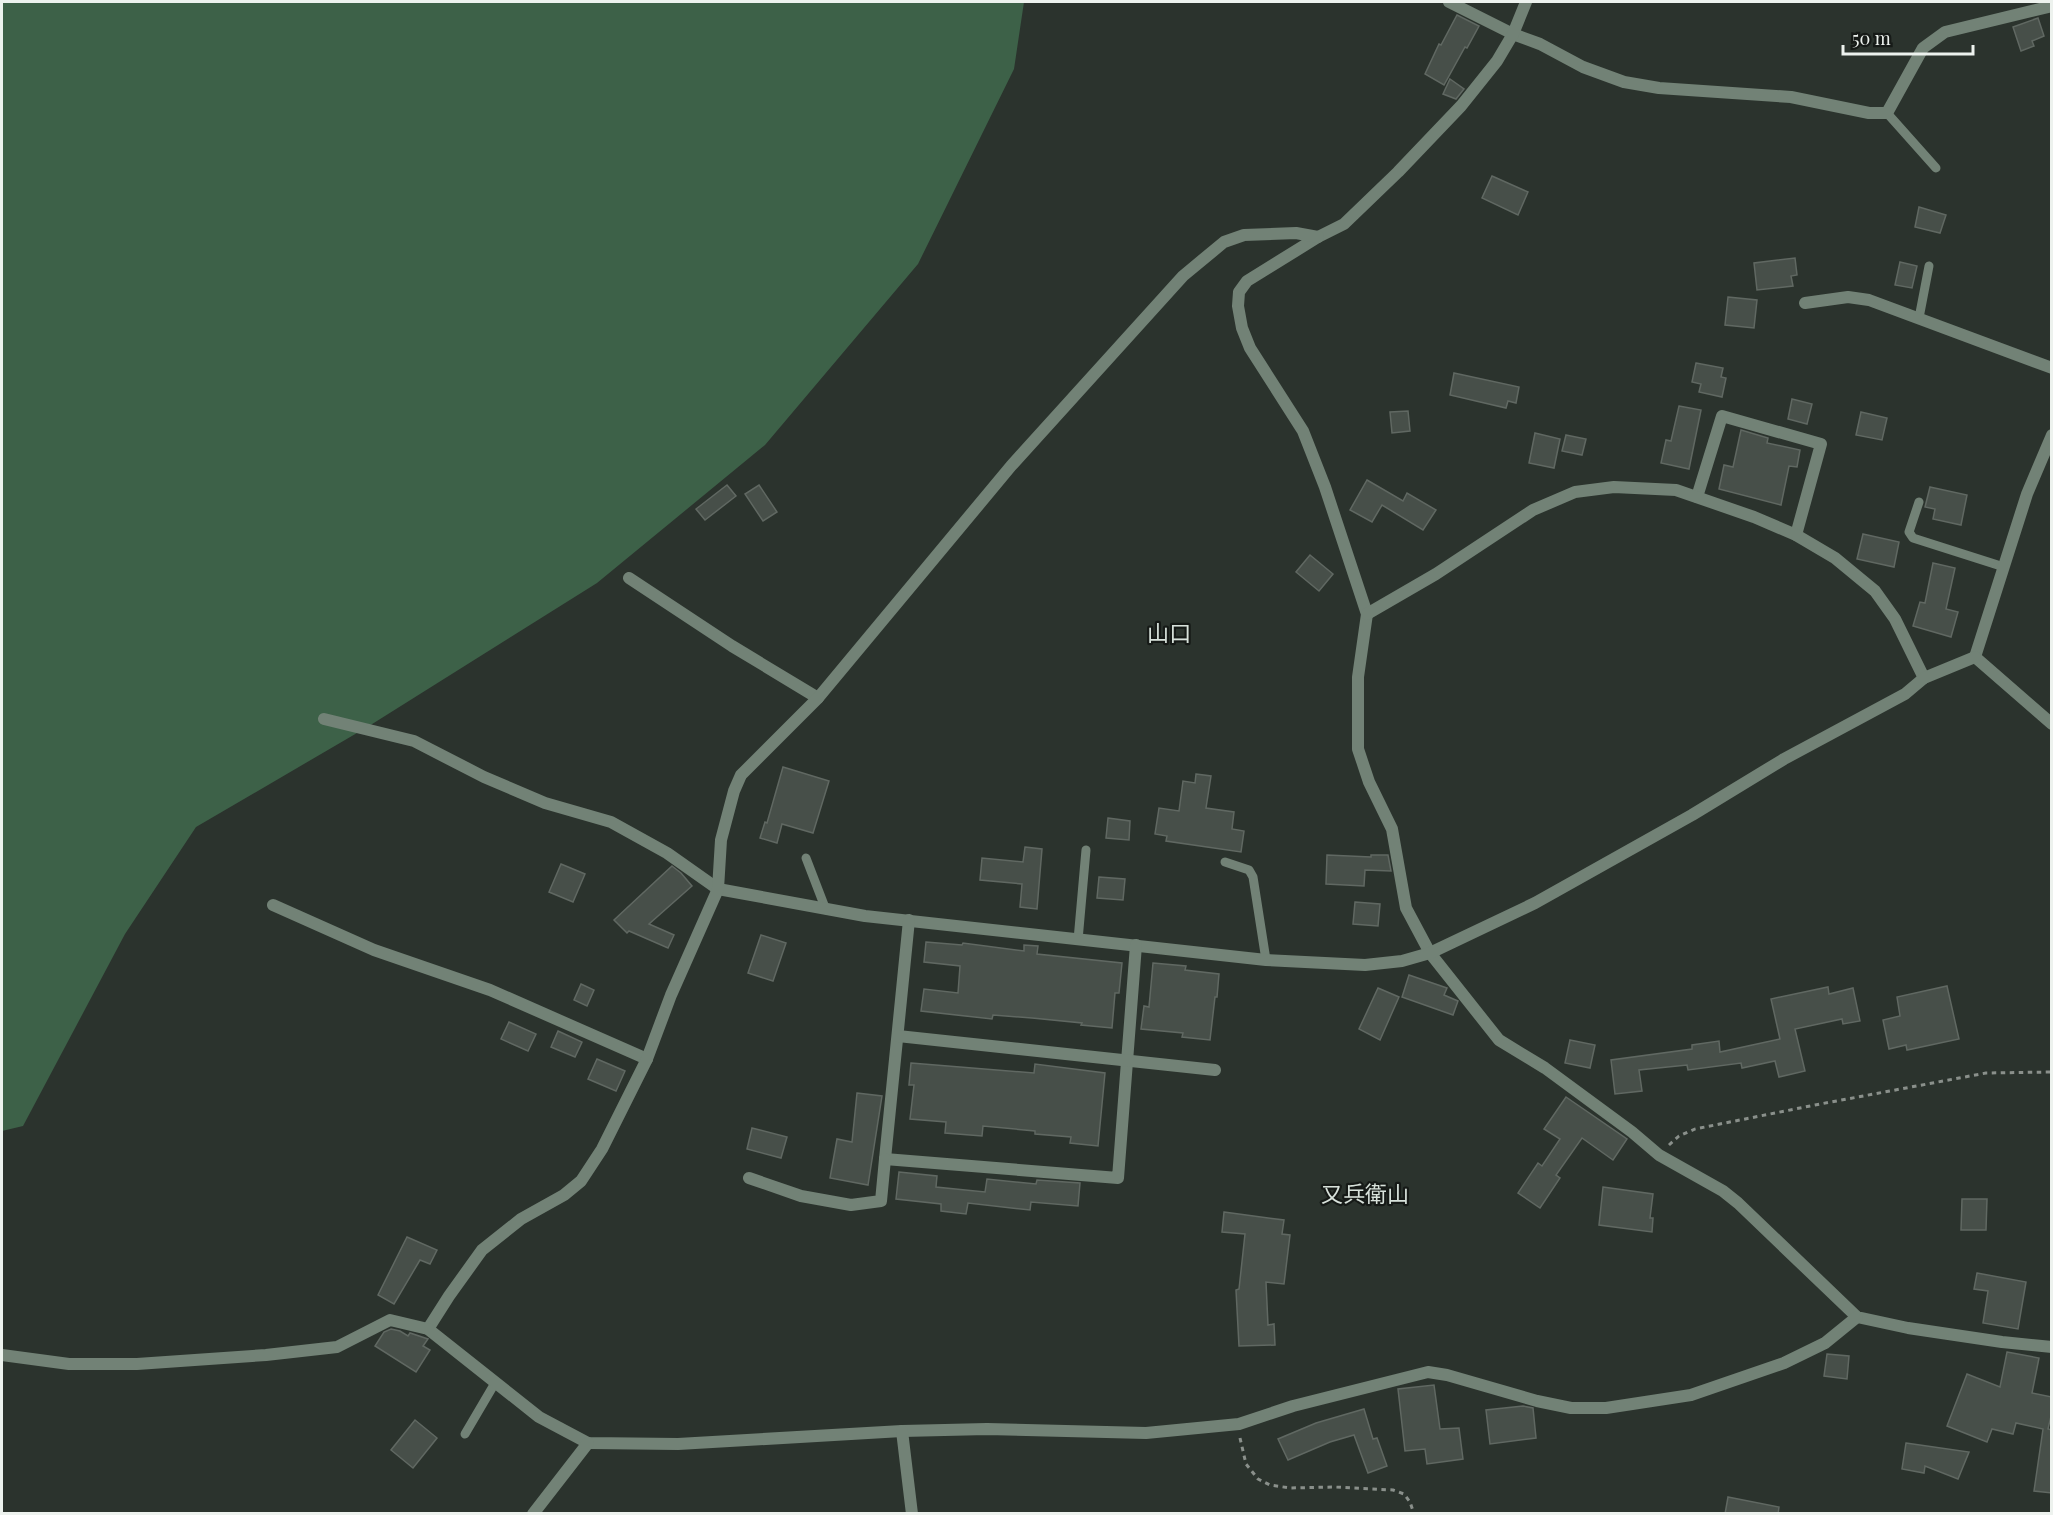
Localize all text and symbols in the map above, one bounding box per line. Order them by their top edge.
scale bar [1843,18,1974,56]
text: 50 m [1852,26,1891,50]
district label: 山口 [1147,617,1191,647]
district label: 又兵衛山 [1321,1178,1409,1208]

